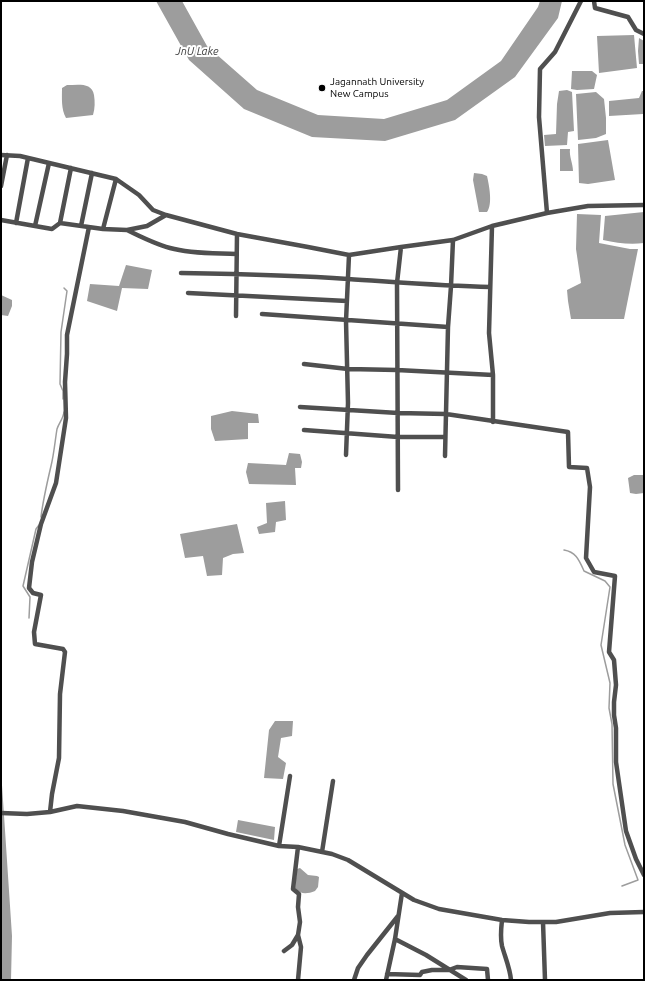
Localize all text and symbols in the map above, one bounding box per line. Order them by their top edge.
water label: JnU Lake [176,44,218,58]
place label: Jagannath University New Campus [330,76,424,100]
marker: Jagannath University New Campus [317,83,327,93]

